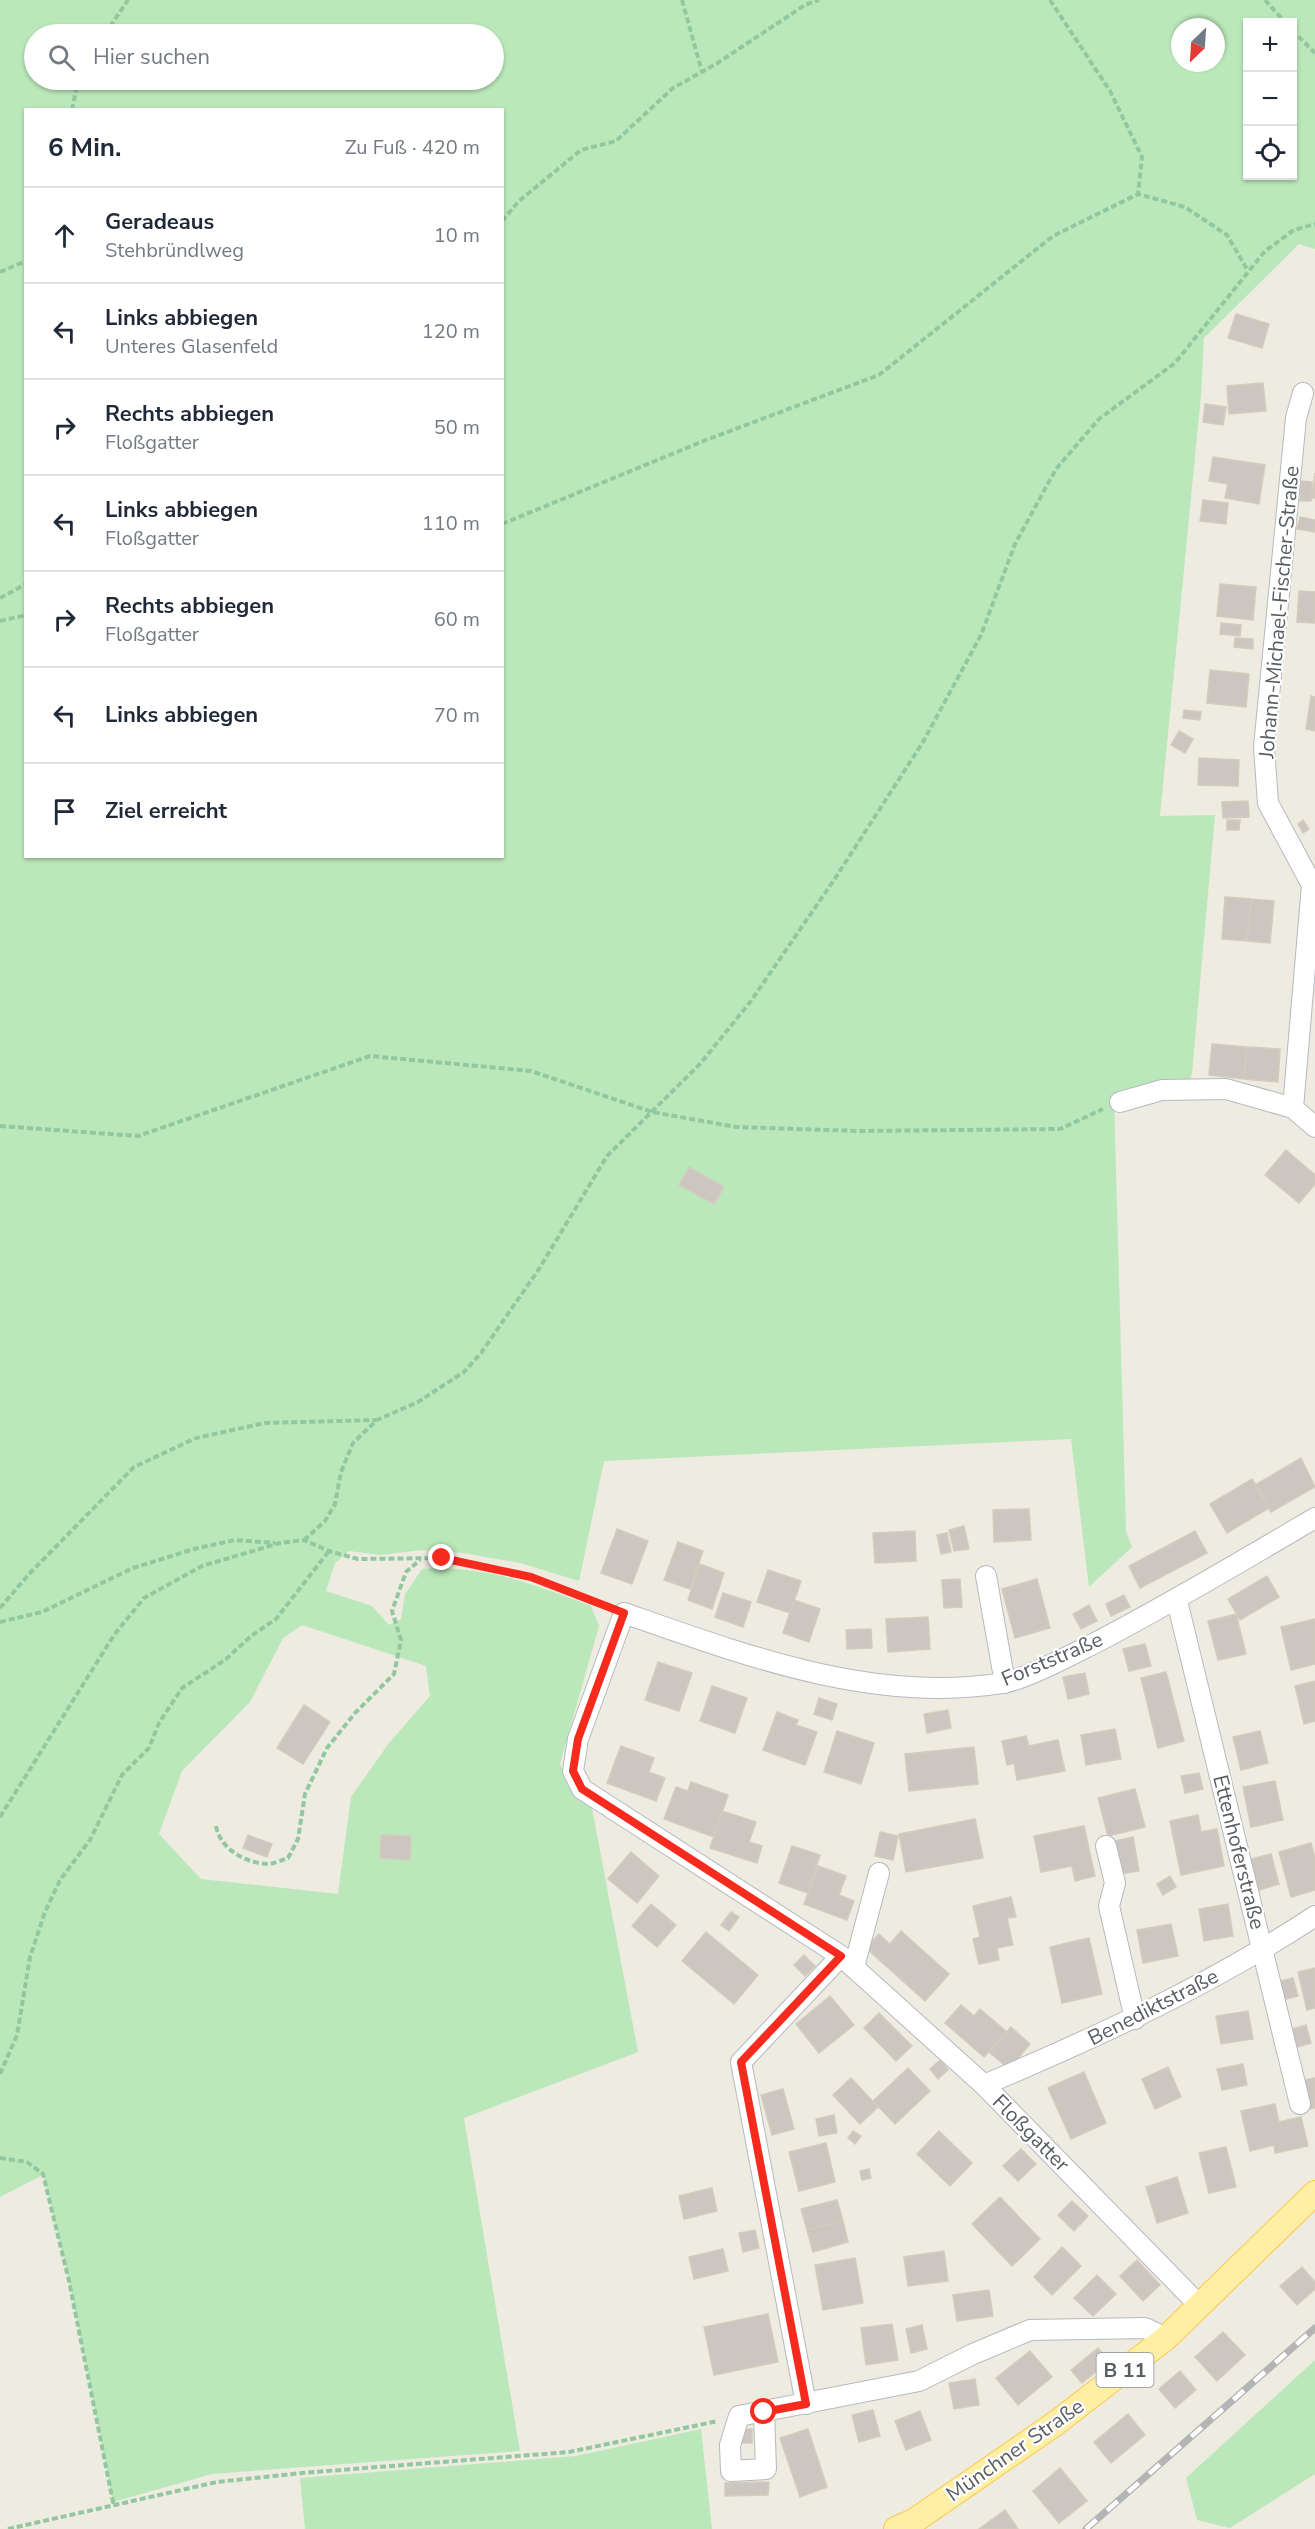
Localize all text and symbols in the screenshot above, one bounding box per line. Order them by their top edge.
north arrow [1171,18,1225,72]
map controls [1243,18,1297,180]
button: + [1243,18,1297,72]
search box [24,24,504,90]
icon: search [45,41,78,74]
text: Hier suchen [93,42,210,72]
button: − [1243,72,1297,126]
button: locate [1243,126,1297,180]
text: 6 Min. [48,130,121,165]
text: Zu Fuß · 420 m [345,134,480,161]
text: Geradeaus [105,207,214,237]
icon: ahead [48,219,81,252]
text: 10 m [434,222,480,249]
text: Stehbründlweg [105,237,244,264]
text: Links abbiegen [105,303,258,333]
icon: left [48,315,81,348]
text: 120 m [422,318,480,345]
text: Unteres Glasenfeld [105,333,278,360]
text: Rechts abbiegen [105,399,274,429]
icon: right [48,411,81,444]
text: 50 m [434,414,480,441]
text: Floßgatter [105,429,199,456]
street label: Johann-Michael-Fischer-Straße [1252,464,1306,761]
text: Links abbiegen [105,495,258,525]
icon: left [48,507,81,540]
text: 110 m [422,510,480,537]
text: Floßgatter [105,525,199,552]
text: Rechts abbiegen [105,591,274,621]
icon: right [48,603,81,636]
text: 60 m [434,606,480,633]
text: Floßgatter [105,621,199,648]
icon: left [48,699,81,732]
text: Links abbiegen [105,700,258,730]
text: 70 m [434,702,480,729]
icon: arrive [48,795,81,828]
text: Ziel erreicht [105,796,227,826]
route end [428,1544,454,1570]
street label: Forststraße [997,1625,1107,1693]
street label: Ettenhoferstraße [1206,1772,1272,1932]
street label: Benediktstraße [1083,1962,1223,2052]
street label: Floßgatter [986,2088,1076,2178]
road number: B 11 [1096,2353,1154,2387]
street label: Münchner Straße [941,2392,1089,2508]
route start [750,2398,776,2424]

